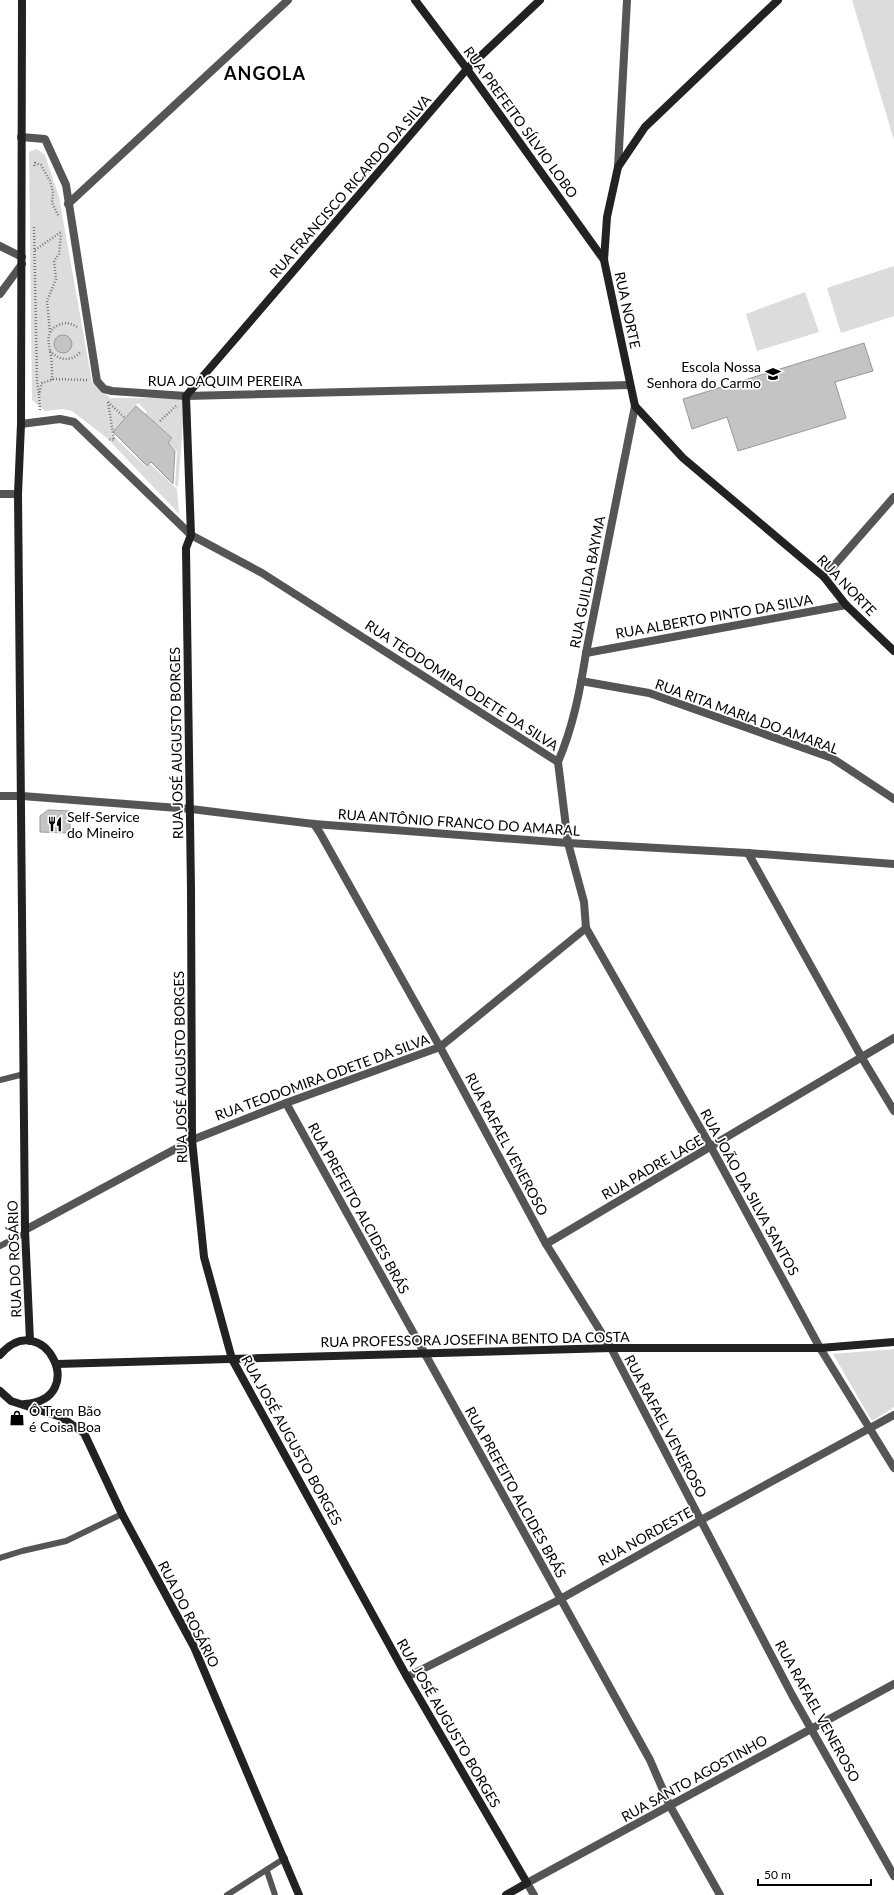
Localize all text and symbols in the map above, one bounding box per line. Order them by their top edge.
street label: RUA PREFEITO SÍLVIO LOBO [460,43,582,201]
district label: ANGOLA [223,62,306,84]
street label: RUA FRANCISCO RICARDO DA SILVA [266,90,435,281]
street label: RUA NORTE [612,270,644,350]
place label: Escola Nossa Senhora do Carmo [647,358,761,391]
school or university icon: Escola Nossa Senhora do Carmo [764,365,782,383]
street label: RUA JOAQUIM PEREIRA [148,372,303,389]
street label: RUA GUILDA BAYMA [566,514,608,650]
street label: RUA NORTE [814,551,880,619]
street label: RUA ALBERTO PINTO DA SILVA [614,590,814,642]
street label: RUA TEODOMIRA ODETE DA SILVA [362,616,562,754]
street label: RUA JOSÉ AUGUSTO BORGES [166,647,186,839]
street label: RUA RITA MARIA DO AMARAL [653,675,841,757]
street label: RUA ANTÔNIO FRANCO DO AMARAL [337,805,581,839]
place label: Self-Service do Mineiro [67,808,140,841]
restaurant icon: Self-Service do Mineiro [46,815,64,833]
street label: RUA JOSÉ AUGUSTO BORGES [170,971,190,1163]
street label: RUA TEODOMIRA ODETE DA SILVA [212,1030,432,1124]
street label: RUA RAFAEL VENEROSO [462,1070,552,1218]
street label: RUA JOÃO DA SILVA SANTOS [697,1106,803,1278]
street label: RUA PREFEITO ALCIDES BRÁS [305,1119,413,1297]
street label: RUA PADRE LAGE [598,1131,706,1203]
street label: RUA DO ROSÁRIO [3,1200,25,1318]
street label: RUA PROFESSORA JOSEFINA BENTO DA COSTA [320,1328,630,1350]
street label: RUA JOSÉ AUGUSTO BORGES [238,1352,346,1528]
street label: RUA RAFAEL VENEROSO [621,1352,711,1500]
place label: Ô Trem Bão é Coisa Boa [29,1402,101,1435]
street label: RUA PREFEITO ALCIDES BRÁS [462,1403,570,1581]
shop icon: Ô Trem Bão é Coisa Boa [8,1409,26,1427]
street label: RUA NORDESTE [595,1503,695,1569]
street label: RUA DO ROSÁRIO [155,1558,223,1670]
street label: RUA JOSÉ AUGUSTO BORGES [394,1636,504,1810]
street label: RUA RAFAEL VENEROSO [772,1637,864,1785]
street label: RUA SANTO AGOSTINHO [618,1731,770,1825]
scale bar [758,1861,871,1887]
text: 50 m [764,1867,791,1882]

